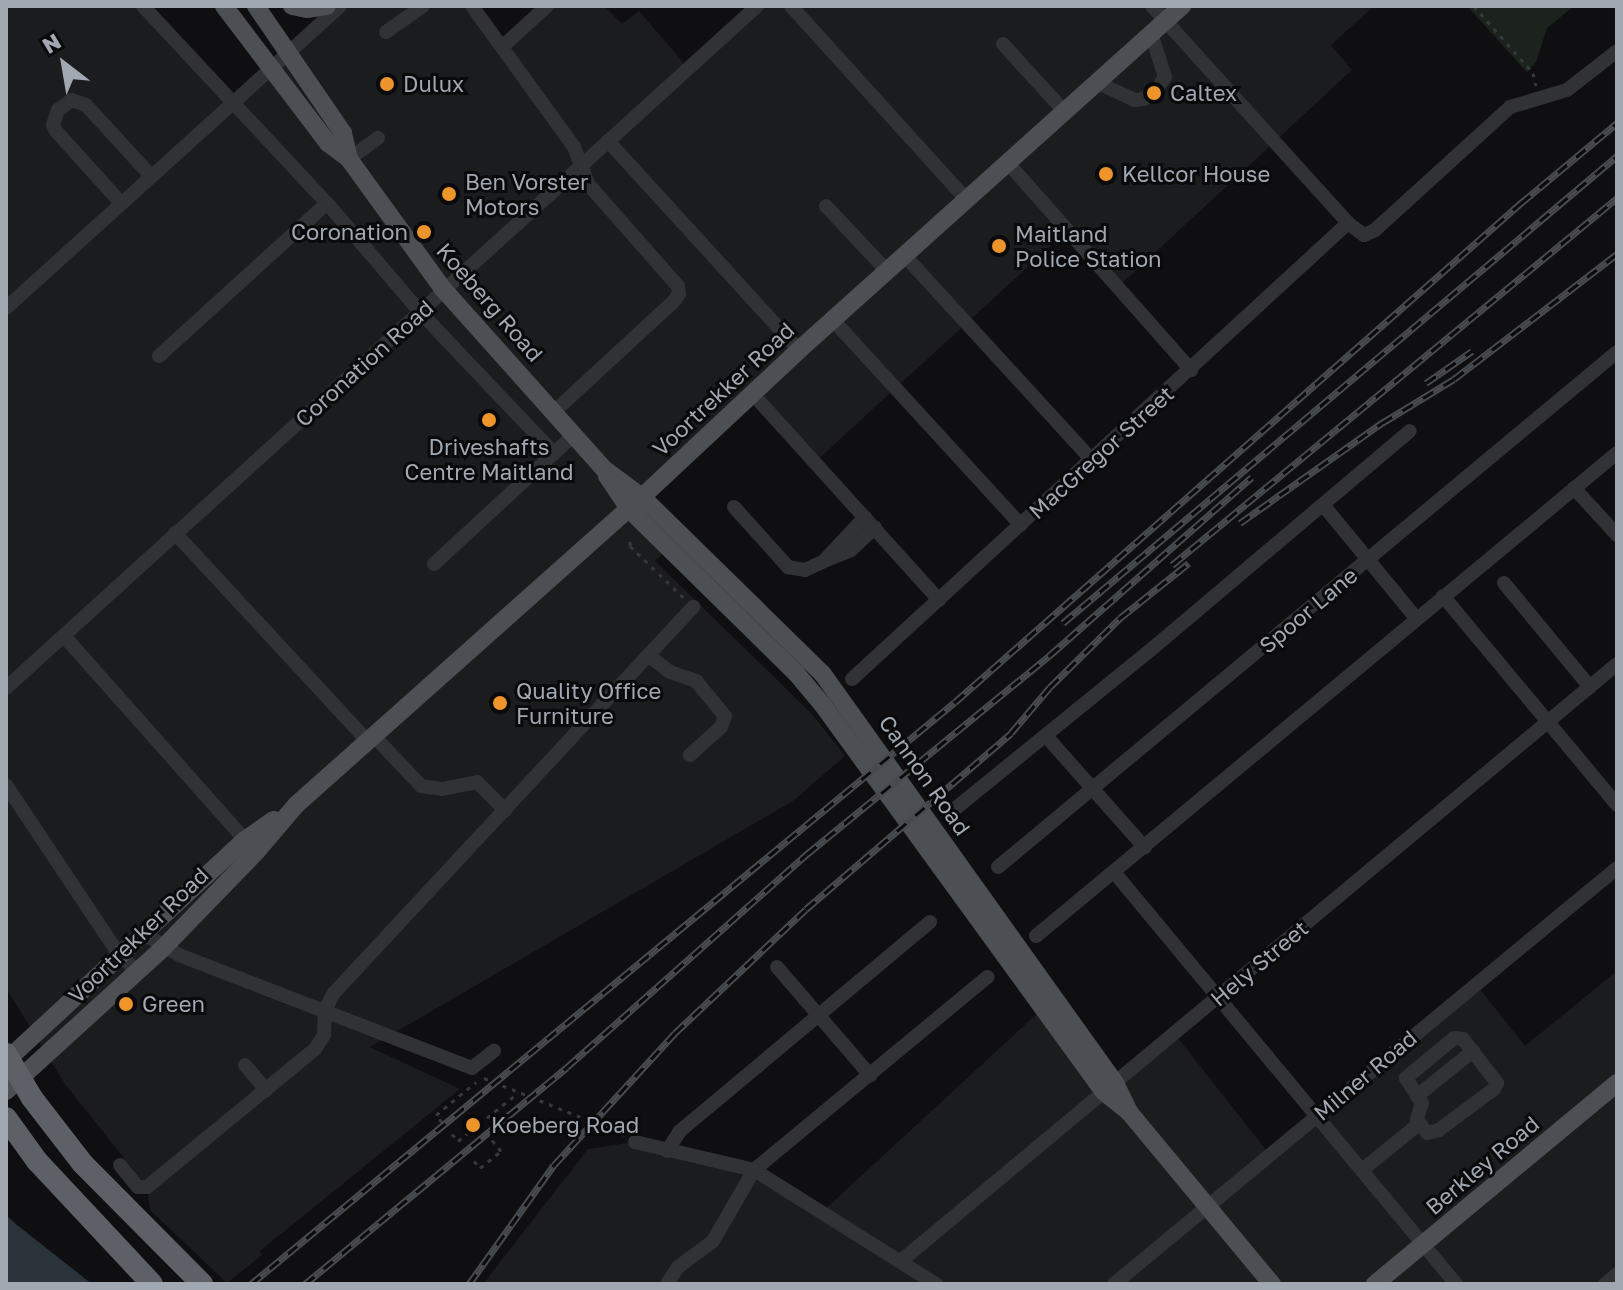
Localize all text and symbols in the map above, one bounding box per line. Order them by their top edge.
north arrow [24,24,104,104]
text: N [37,27,65,59]
place label: Dulux [403,71,464,97]
marker: Dulux [378,75,396,93]
place label: Caltex [1170,80,1237,106]
marker: Caltex [1145,84,1163,102]
place label: Kellcor House [1122,161,1270,187]
marker: Kellcor House [1097,165,1115,183]
place label: Ben Vorster Motors [465,168,589,220]
marker: Ben Vorster Motors [440,185,458,203]
place label: Coronation [291,219,408,245]
place label: Maitland Police Station [1015,220,1162,272]
marker: Coronation [415,223,433,241]
street label: Koeberg Road [431,237,549,367]
marker: Maitland Police Station [990,237,1008,255]
street label: Coronation Road [290,294,438,432]
street label: Voortrekker Road [647,317,799,461]
street label: MacGregor Street [1023,380,1179,524]
marker: Driveshafts Centre Maitland [480,411,498,429]
place label: Driveshafts Centre Maitland [404,433,574,484]
street label: Spoor Lane [1254,561,1362,659]
place label: Quality Office Furniture [516,677,661,728]
marker: Quality Office Furniture [491,694,509,712]
street label: Cannon Road [874,710,976,840]
street label: Voortrekker Road [63,862,213,1008]
street label: Hely Street [1205,915,1313,1011]
place label: Green [142,991,205,1017]
marker: Green [117,995,135,1013]
street label: Milner Road [1308,1024,1422,1126]
street label: Berkley Road [1420,1110,1544,1220]
place label: Koeberg Road [491,1112,639,1138]
marker: Koeberg Road [462,1114,484,1136]

